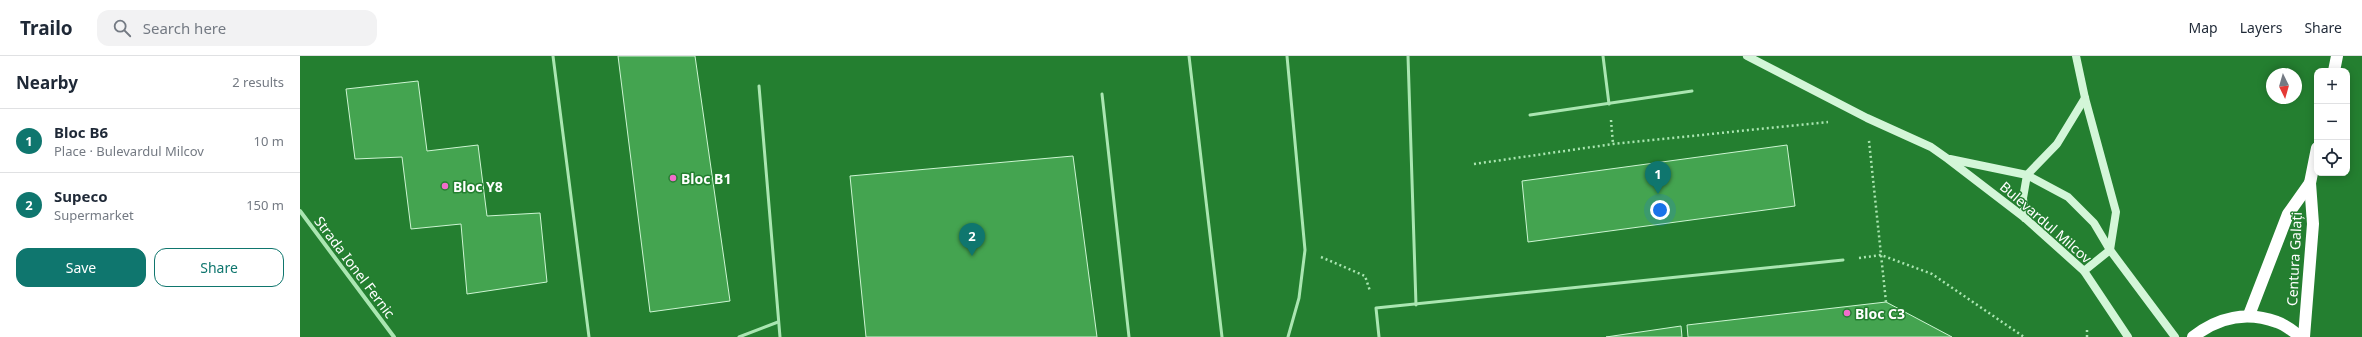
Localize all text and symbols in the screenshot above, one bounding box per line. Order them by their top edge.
search box [97,10,377,46]
text: Trailo [20,15,73,41]
icon: search [111,17,133,39]
text: Search here [143,18,226,38]
text: Map [2189,18,2218,37]
text: Layers [2240,18,2282,37]
text: Share [2304,18,2342,37]
north arrow [2266,68,2302,104]
map controls [2314,68,2350,176]
button: + [2314,68,2350,104]
text: Nearby [16,71,78,94]
text: 2 results [232,73,284,91]
button: − [2314,104,2350,140]
text: Bloc B6 [54,122,108,142]
text: 1 [25,132,33,150]
text: 10 m [254,132,284,150]
button: locate [2314,140,2350,176]
text: Place · Bulevardul Milcov [54,142,204,160]
pin: 1 [1645,161,1671,194]
place label: Bloc B1 [681,169,731,188]
marker: Bloc B1 [668,173,678,183]
place label: Bloc Y8 [453,177,503,196]
street label: Bulevardul Milcov [1996,177,2097,268]
marker: Bloc Y8 [440,181,450,191]
text: Supeco [54,186,108,206]
text: 2 [25,196,33,214]
text: 150 m [246,196,284,214]
your location [1650,200,1670,220]
text: Supermarket [54,206,134,224]
street label: Centura Galați [2282,211,2306,307]
street label: Strada Ionel Fernic [310,212,400,322]
pin: 2 [959,223,985,256]
button: Save [16,248,146,287]
button: Share [154,248,284,287]
place label: Bloc C3 [1855,304,1905,323]
marker: Bloc C3 [1842,308,1852,318]

